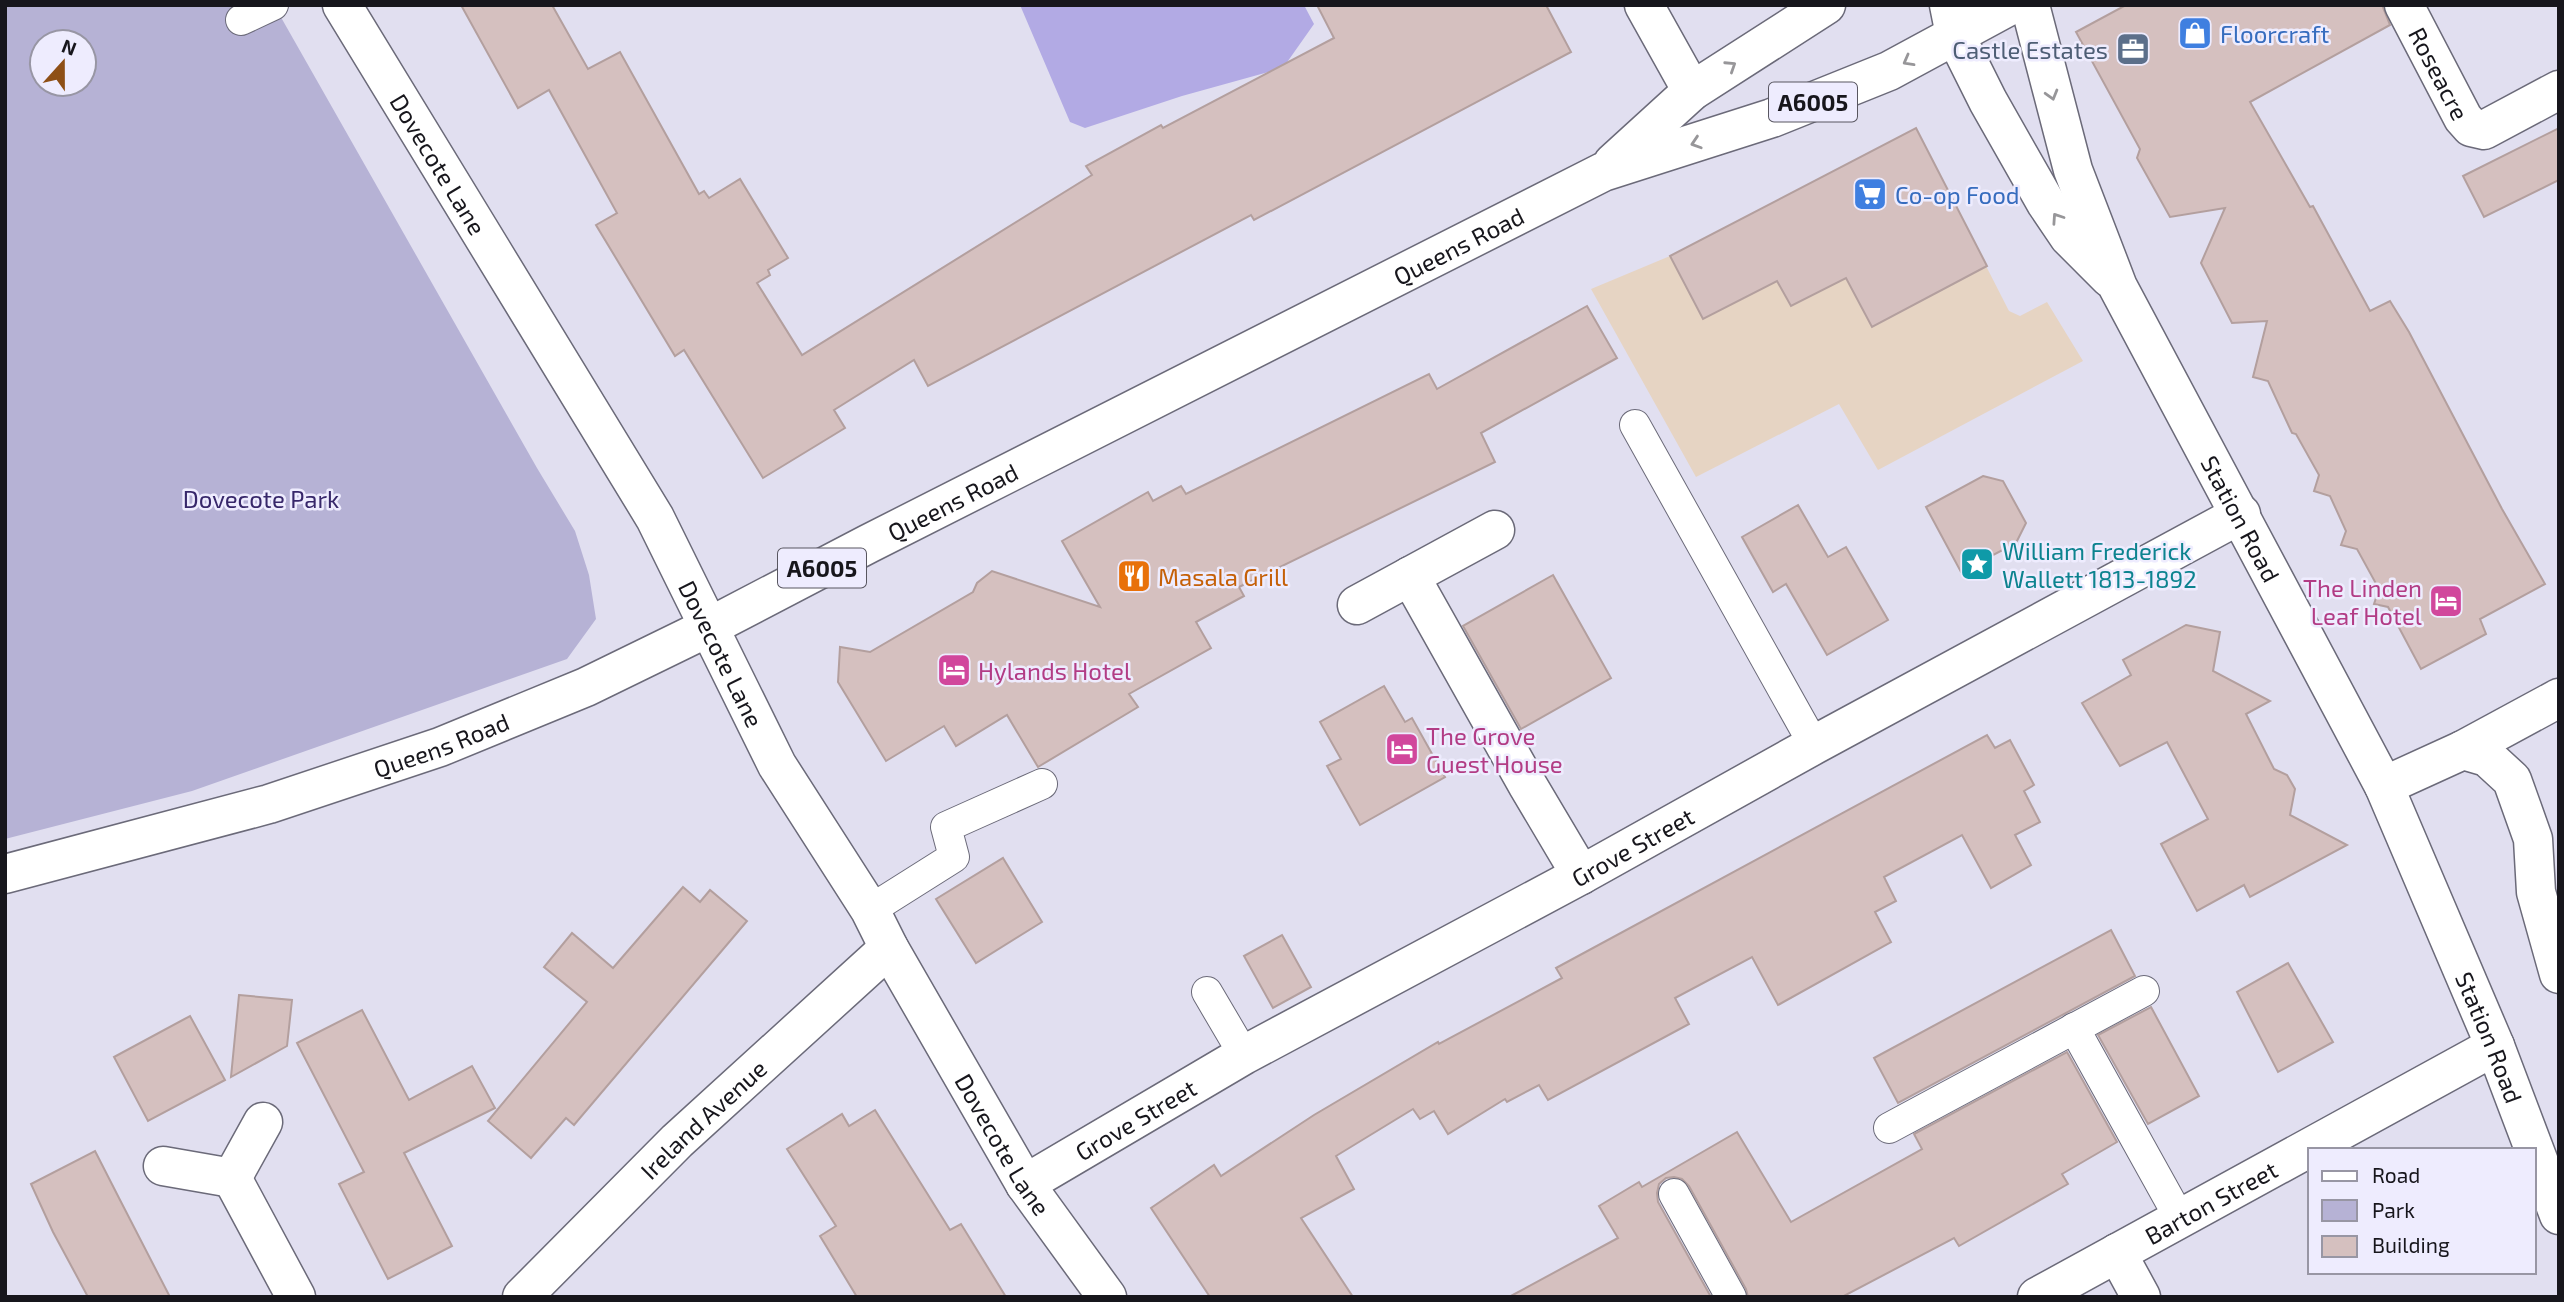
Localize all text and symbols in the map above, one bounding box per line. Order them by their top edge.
shop icon: Floorcraft [2176,14,2214,52]
place label: Floorcraft [2220,19,2329,48]
street label: Roseacre [2404,22,2476,125]
north arrow [28,28,98,98]
office icon: Castle Estates [2114,30,2152,68]
text: N [59,33,80,60]
place label: Castle Estates [1952,35,2108,64]
one-way arrow [1902,53,1915,66]
one-way arrow [1723,61,1736,74]
road number: A6005 [1769,82,1857,122]
street label: Dovecote Lane [385,88,493,240]
one-way arrow [2044,89,2058,101]
one-way arrow [1690,134,1702,149]
supermarket icon: Co-op Food [1851,175,1889,213]
place label: Co-op Food [1895,180,2020,209]
street label: Queens Road [1388,200,1528,290]
one-way arrow [2052,213,2065,226]
street label: Station Road [2196,450,2287,586]
street label: Queens Road [882,456,1022,546]
park label: Dovecote Park [183,484,339,513]
place label: William Frederick Wallett 1813-1892 [2002,536,2197,593]
place icon: William Frederick Wallett 1813-1892 [1958,545,1996,583]
road number: A6005 [778,548,866,588]
restaurant icon: Masala Grill [1115,557,1153,595]
place label: Masala Grill [1158,562,1288,591]
place label: The Linden Leaf Hotel [2303,573,2422,630]
street label: Dovecote Lane [673,575,770,732]
hotel icon: The Linden Leaf Hotel [2427,582,2465,620]
hotel icon: Hylands Hotel [935,651,973,689]
place label: Hylands Hotel [978,656,1131,685]
street label: Queens Road [369,706,513,783]
place label: The Grove Guest House [1426,721,1563,778]
hotel icon: The Grove Guest House [1383,730,1421,768]
street label: Grove Street [1566,801,1699,892]
street label: Station Road [2450,967,2530,1107]
street label: Ireland Avenue [634,1053,772,1184]
street label: Dovecote Lane [950,1068,1057,1220]
street label: Grove Street [1070,1072,1201,1166]
legend [2308,1148,2536,1274]
street label: Barton Street [2139,1154,2282,1250]
text: Road [2372,1162,2420,1187]
text: Park [2372,1197,2415,1222]
text: Building [2372,1232,2450,1257]

